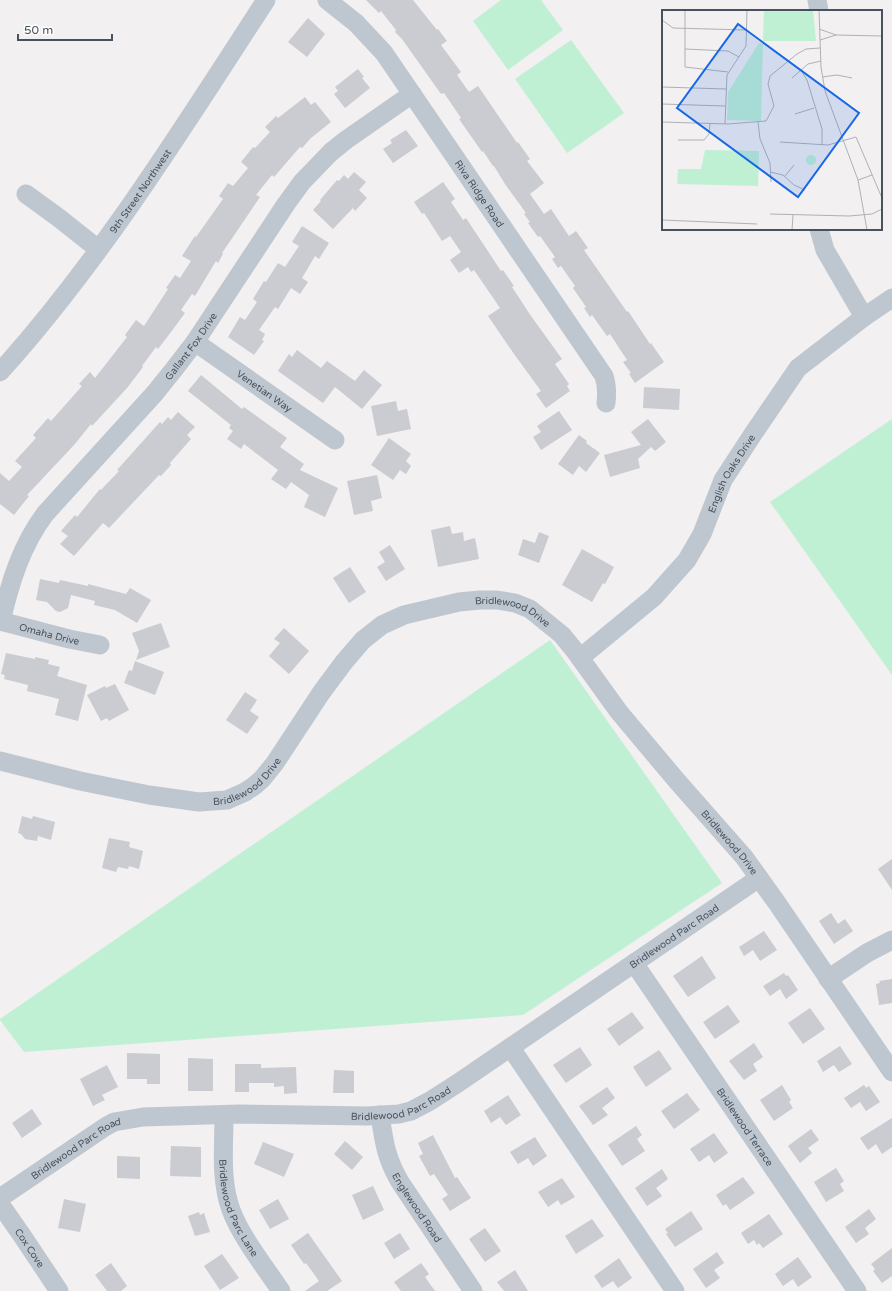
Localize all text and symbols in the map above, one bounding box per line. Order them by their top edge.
inset map [662,10,882,230]
scale bar [18,16,112,42]
text: 50 m [24,23,53,37]
street label: 9th Street Northwest [107,147,174,236]
street label: Riva Ridge Road [452,158,506,230]
street label: Gallant Fox Drive [163,310,220,383]
street label: Venetian Way [234,368,295,416]
street label: English Oaks Drive [706,432,758,515]
street label: Bridlewood Drive [474,595,553,630]
street label: Omaha Drive [18,621,81,648]
street label: Bridlewood Drive [213,755,284,808]
street label: Bridlewood Drive [698,808,760,878]
street label: Bridlewood Parc Road [628,902,721,971]
street label: Bridlewood Parc Road [351,1084,453,1123]
street label: Bridlewood Terrace [714,1086,776,1169]
street label: Bridlewood Parc Road [29,1116,122,1182]
street label: Bridlewood Parc Lane [216,1159,261,1259]
street label: Englewood Road [389,1171,444,1245]
street label: Cox Cove [12,1226,47,1270]

